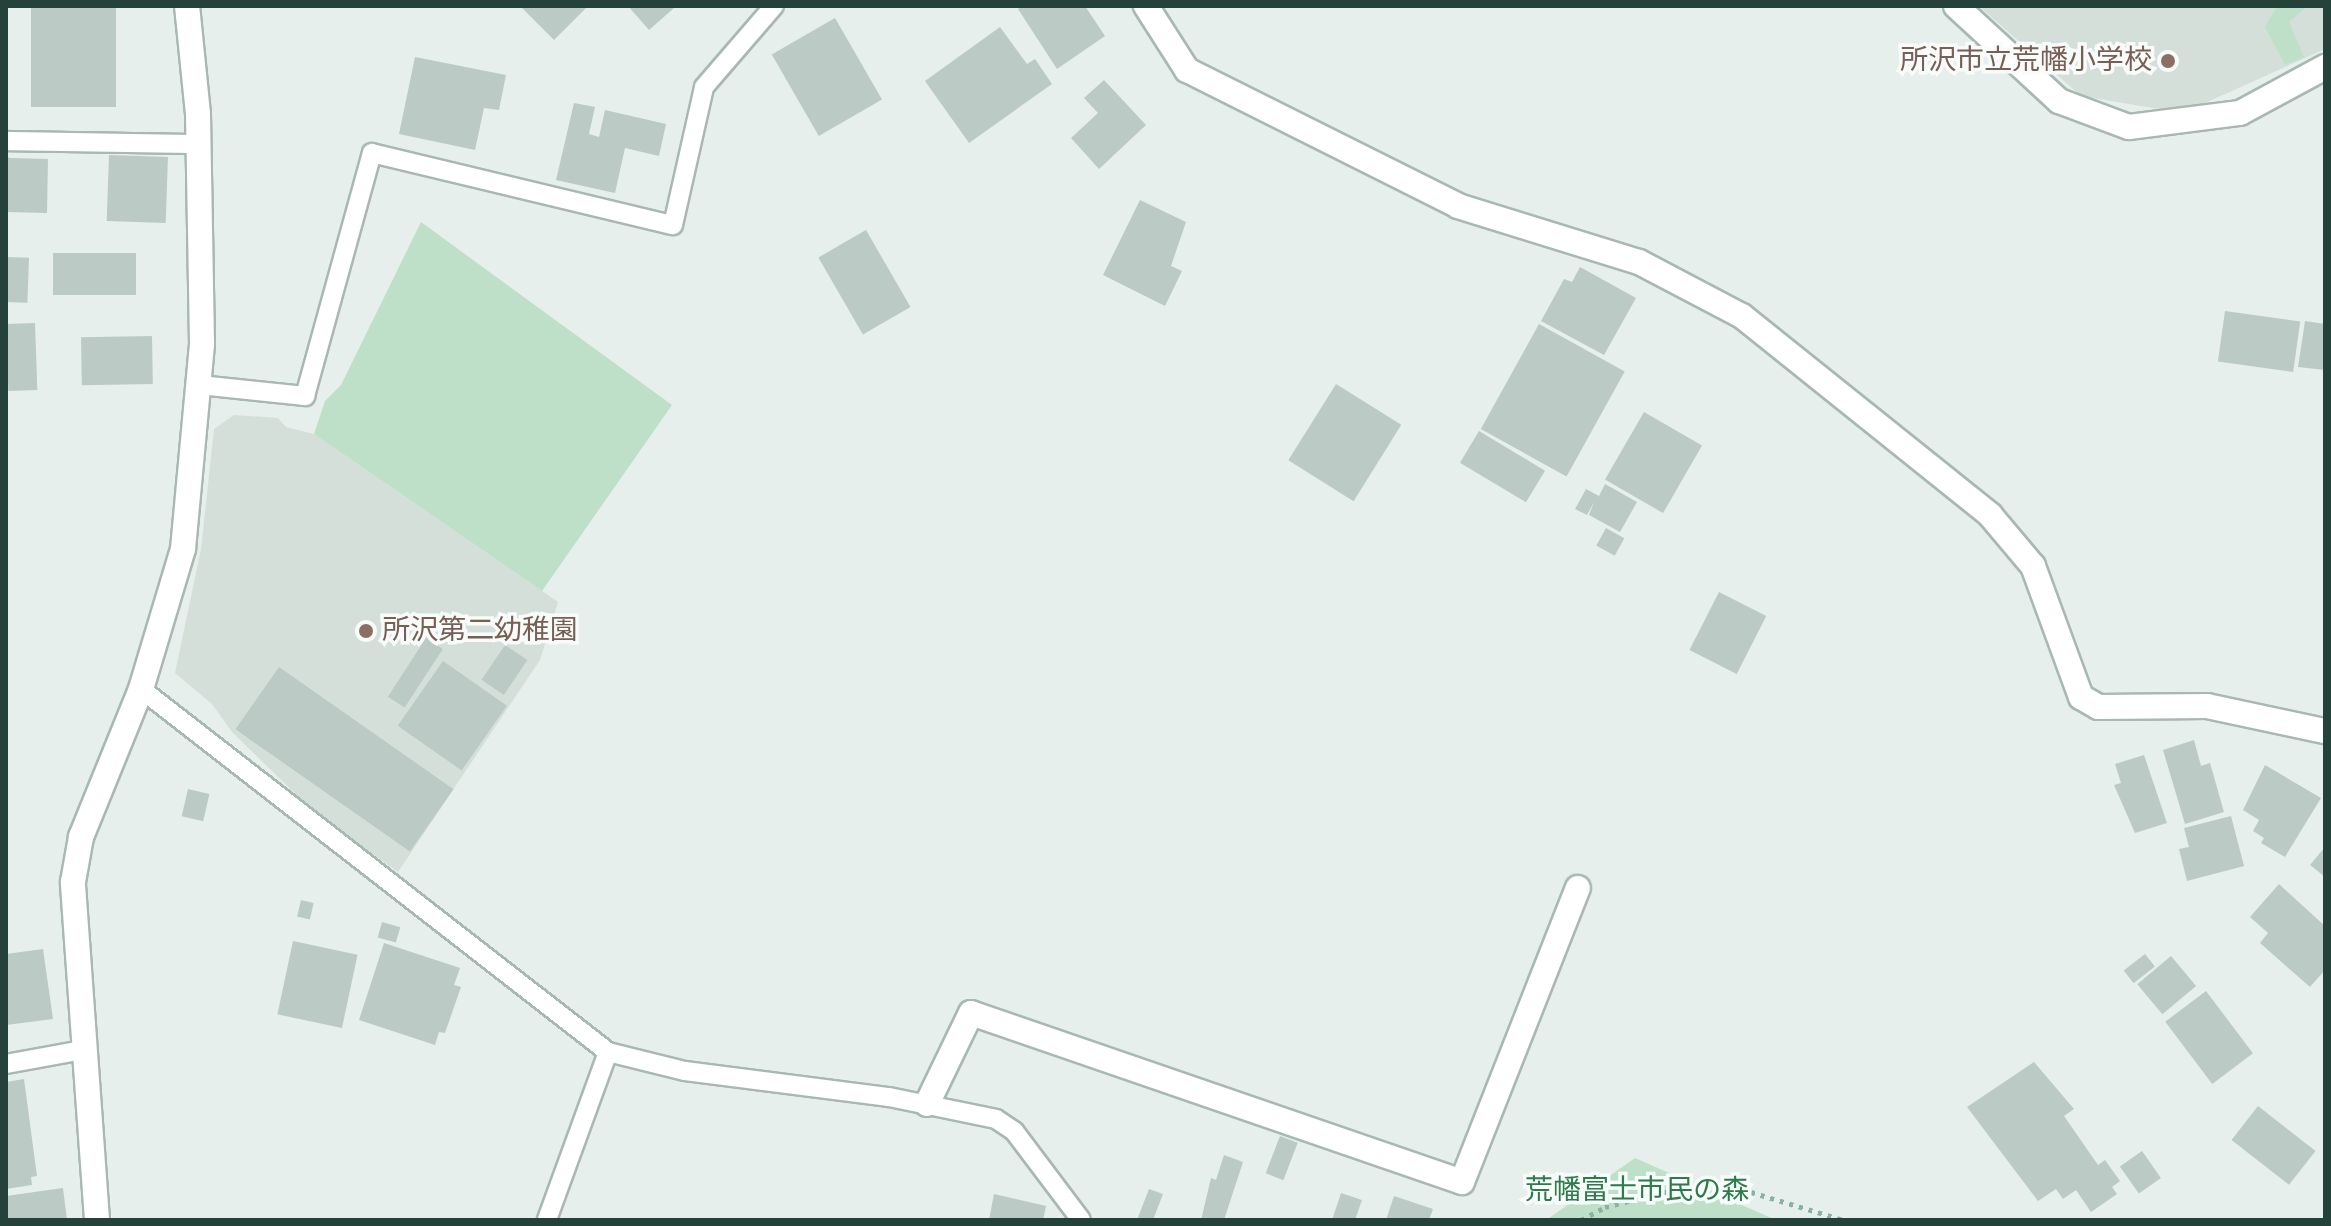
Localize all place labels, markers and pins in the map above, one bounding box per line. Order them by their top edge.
place label: 所沢市立荒幡小学校 [1900,44,2152,78]
marker: 所沢市立荒幡小学校 [2159,52,2177,70]
place label: 所沢第二幼稚園 [382,614,578,648]
marker: 所沢第二幼稚園 [357,622,375,640]

